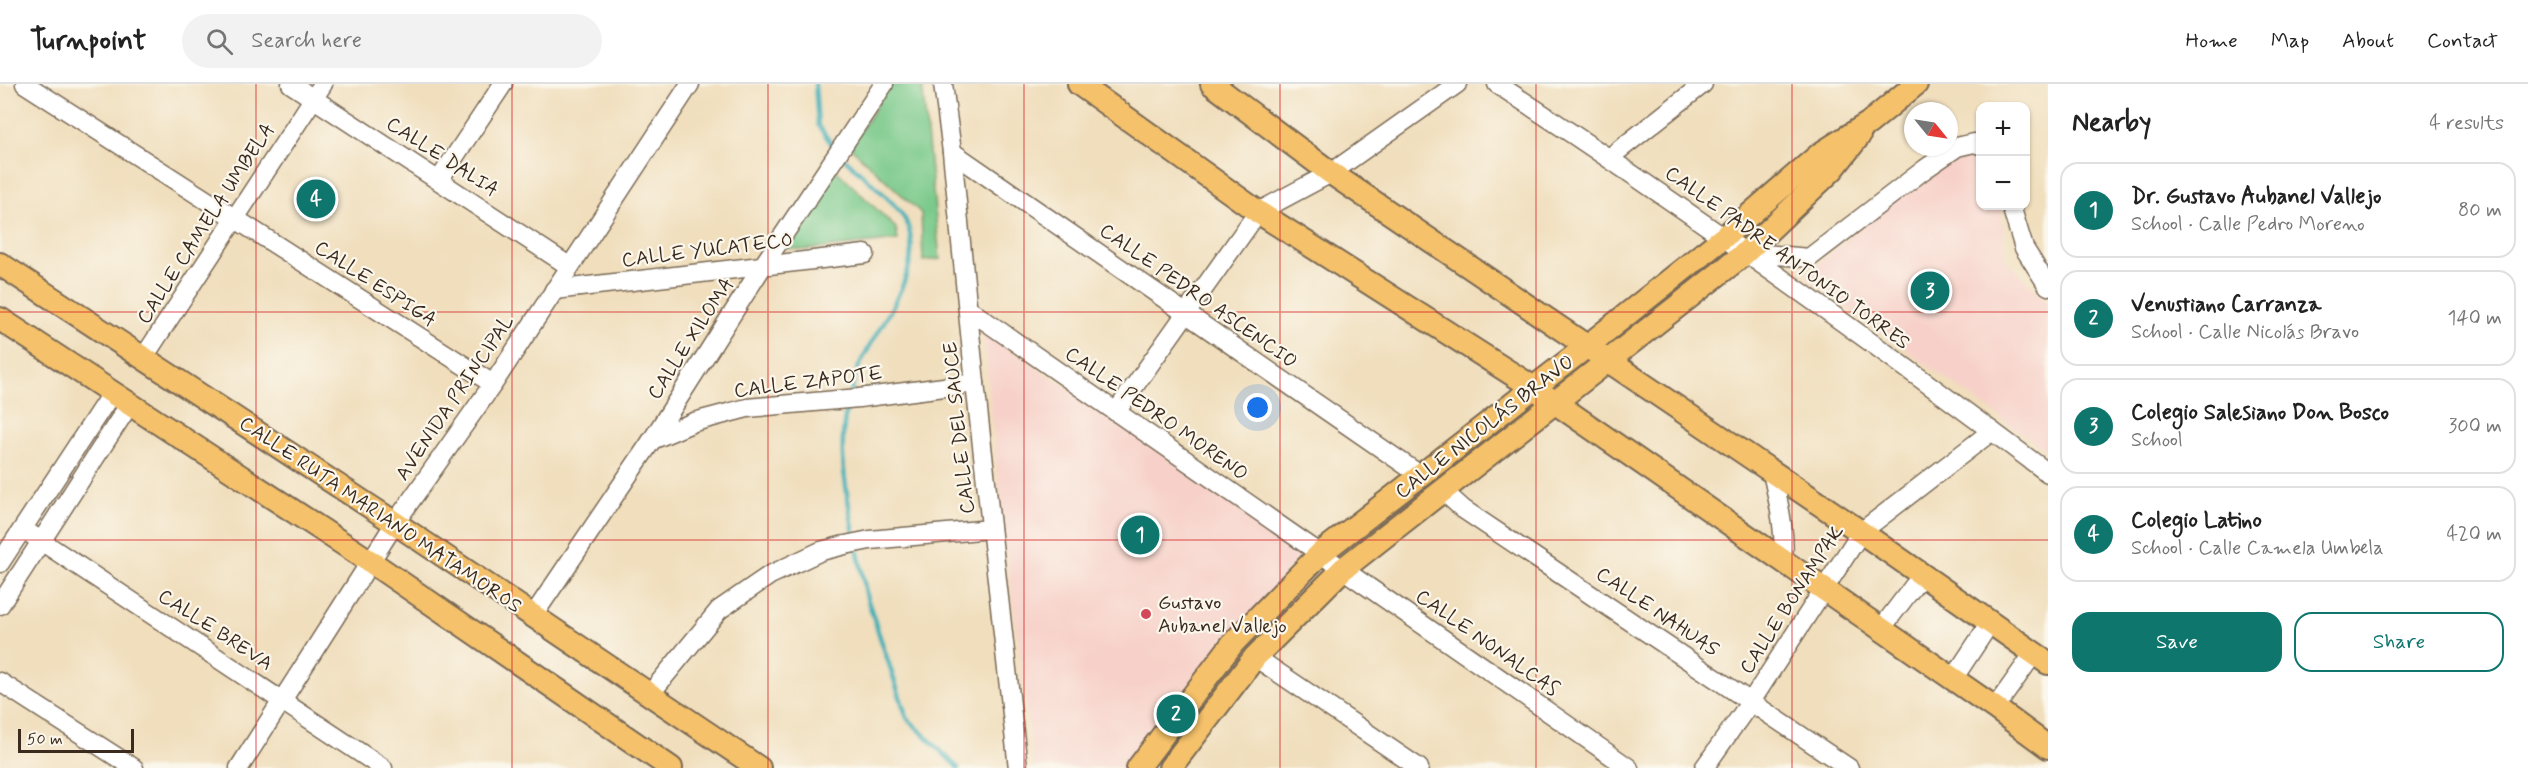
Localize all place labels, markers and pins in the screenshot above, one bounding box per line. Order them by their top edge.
pin: 4 [296,176,336,222]
pin: 3 [1910,268,1950,314]
pin: 1 [1120,512,1160,558]
place label: Gustavo Aubanel Vallejo [1158,590,1287,640]
marker: Gustavo Aubanel Vallejo [1139,607,1153,621]
pin: 2 [1156,692,1196,736]

